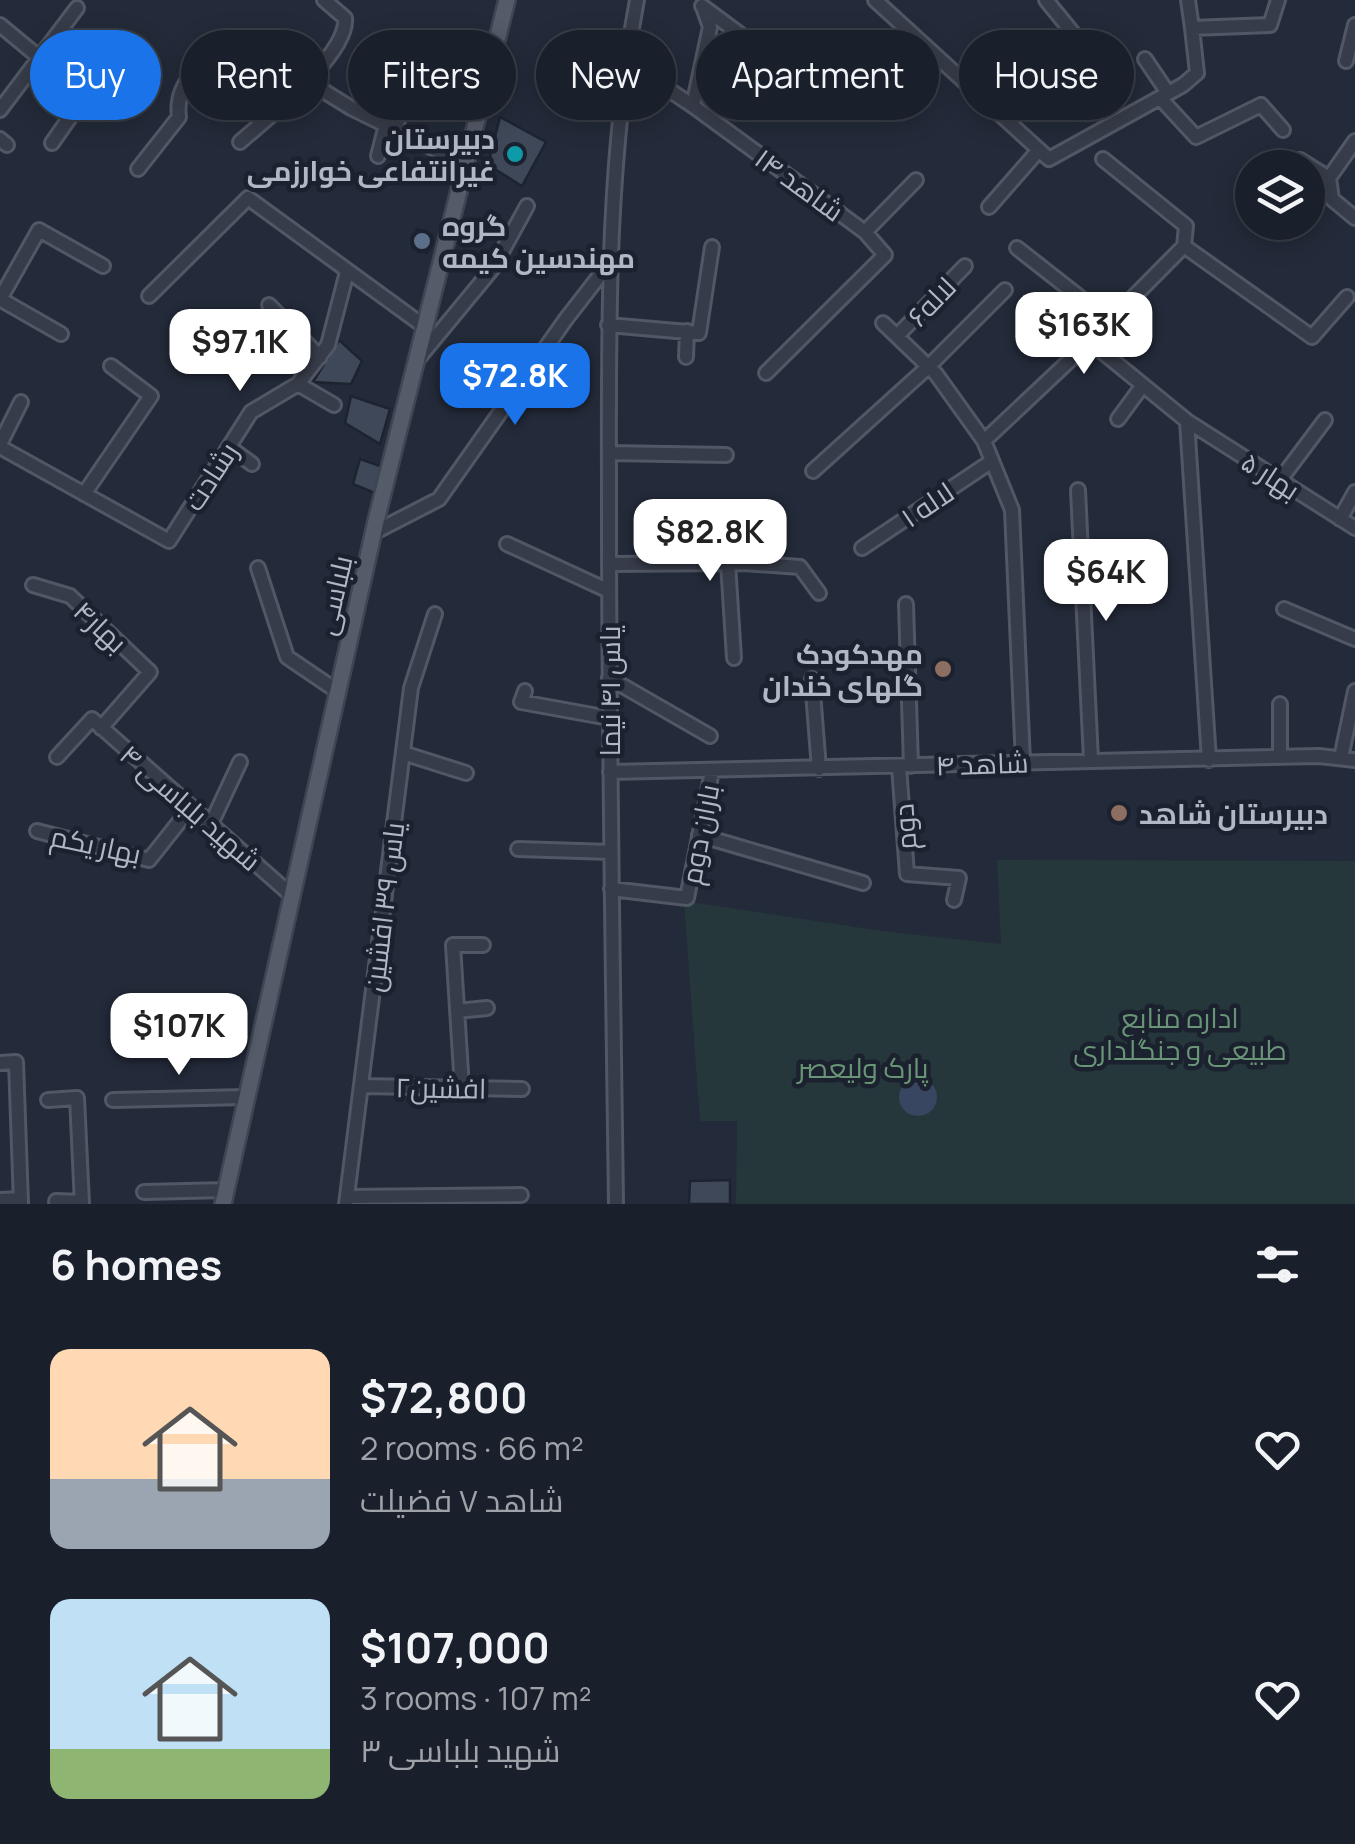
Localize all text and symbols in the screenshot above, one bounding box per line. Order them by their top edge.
chip: Buy [30,30,161,120]
chip: Rent [181,30,328,120]
chip: Filters [348,30,516,120]
chip: New [536,30,676,120]
chip: Apartment [696,30,939,120]
chip: House [959,30,1134,120]
place label: دبیرستان غیرانتفاعی خوارزمی [247,119,495,189]
street label: شاهد ۱۴ [748,139,852,229]
marker: دبیرستان غیرانتفاعی خوارزمی [504,143,526,165]
map controls [1235,150,1325,240]
button: layers [1235,150,1325,240]
place label: گروه مهندسین کیمه [442,206,635,276]
marker: گروه مهندسین کیمه [411,230,433,252]
street label: لاله۶ [898,268,964,334]
pin: $163K [1014,292,1154,377]
text: $163K [1037,302,1131,346]
pin: $97.1K [159,309,321,394]
text: $97.1K [191,319,289,363]
pin: $72.8K [434,343,596,428]
text: $72.8K [462,353,568,397]
street label: رشادت [174,434,246,518]
street label: بهار ۵ [1234,442,1308,508]
street label: لاله ۱ [893,473,961,535]
pin: $82.8K [629,499,791,584]
text: $82.8K [656,509,764,553]
pin: $64K [1047,539,1165,624]
text: $64K [1066,549,1146,593]
street label: بلباسی [305,552,361,638]
street label: بهار۴ [66,592,136,660]
street label: یاس ۴۱ نیما [590,625,628,756]
place label: مهدکودک گلهای خندان [762,634,923,704]
marker: مهدکودک گلهای خندان [932,658,954,680]
street label: شهید بلباسی ۴ [112,735,270,879]
street label: شاهد ۴ [935,742,1029,784]
street label: باران دوم [671,781,729,888]
place label: دبیرستان شاهد [1139,794,1328,832]
street label: دوم [883,802,927,851]
marker: دبیرستان شاهد [1108,802,1130,824]
street label: بهار یکم [47,816,145,874]
street label: یاس ۳۹ افشین [354,819,412,994]
pin: $107K [109,993,249,1078]
park label: اداره منابع طبیعی و جنگلداری [1073,998,1287,1068]
text: $107K [133,1003,225,1047]
park label: پارک ولیعصر [796,1048,929,1087]
street label: افشین۲ [395,1067,487,1107]
text: 6 homes [50,1235,222,1293]
icon: filters [1250,1237,1305,1292]
text: $72,800 [360,1368,528,1426]
icon: home [130,1389,250,1509]
icon: heart [1250,1422,1305,1477]
text: 2 rooms · 66 m² [360,1426,584,1470]
text: شاهد ۷ فضیلت [360,1478,563,1522]
text: $107,000 [360,1618,550,1676]
icon: home [130,1639,250,1759]
icon: heart [1250,1672,1305,1727]
text: 3 rooms · 107 m² [360,1676,592,1720]
text: شهید بلباسی ۳ [360,1728,561,1772]

